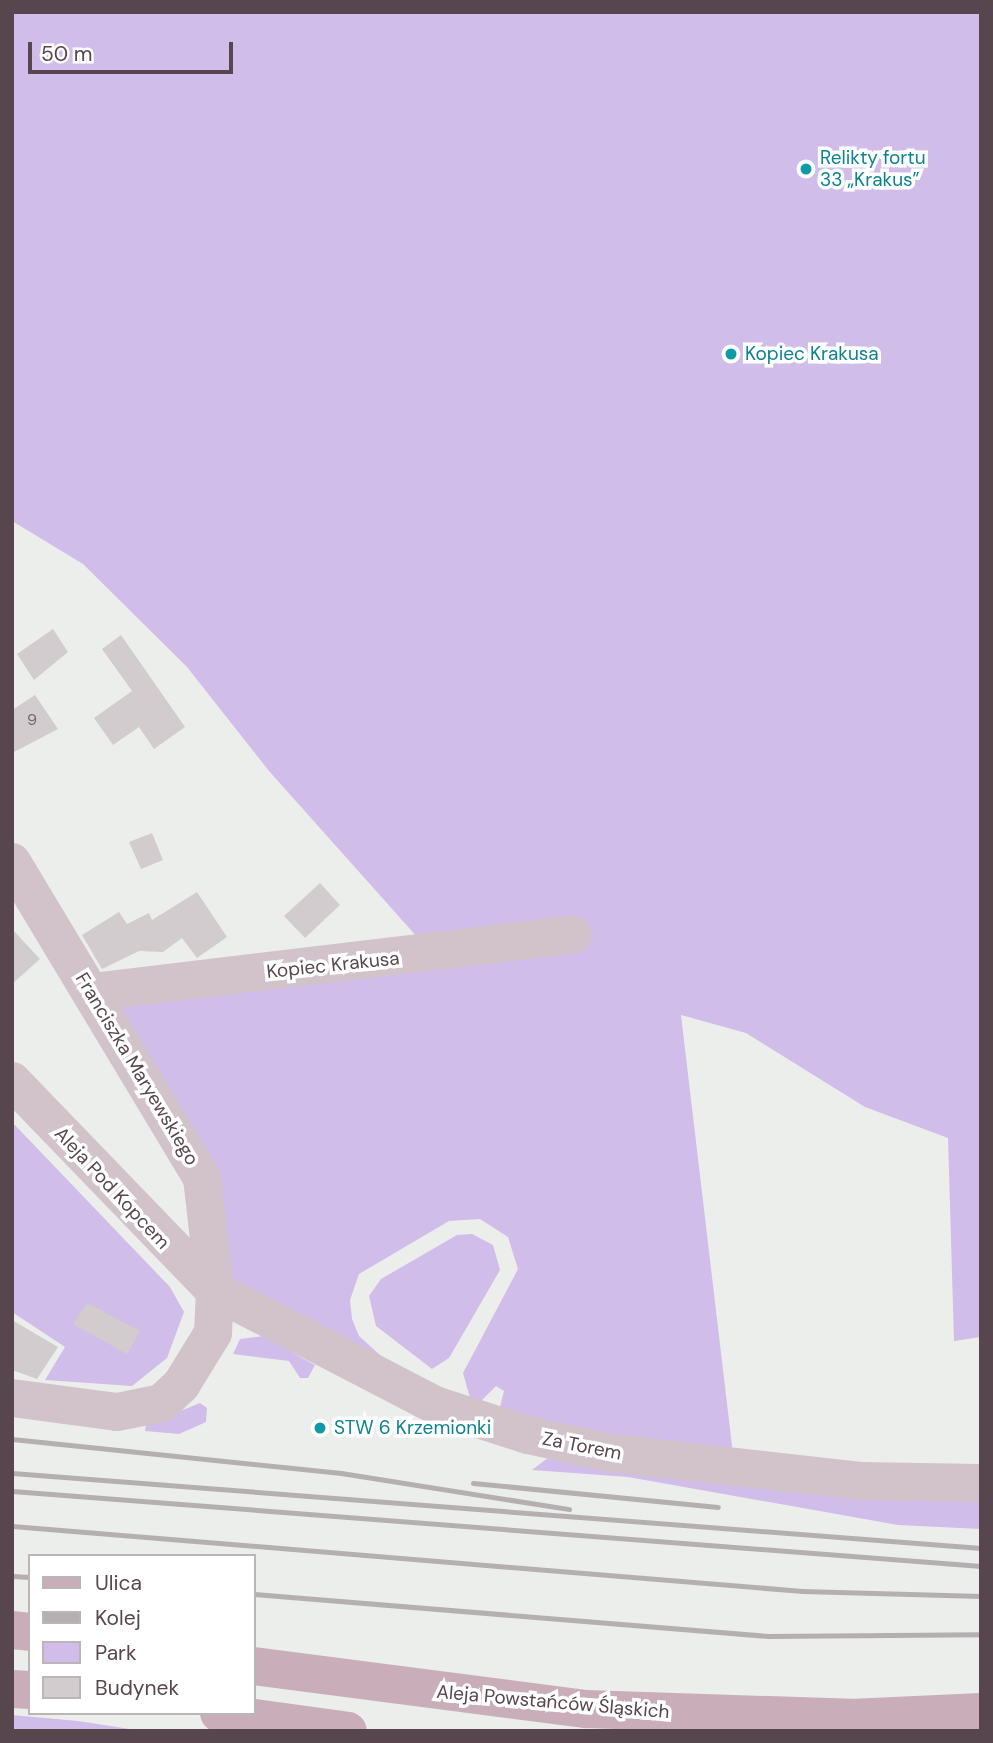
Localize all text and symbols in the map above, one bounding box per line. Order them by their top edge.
scale bar [32,28,236,72]
text: 50 m [41,40,92,68]
place label: Relikty fortu 33 „Krakus” [820,147,926,191]
marker: Relikty fortu 33 „Krakus” [798,161,814,177]
place label: Kopiec Krakusa [745,343,879,365]
marker: Kopiec Krakusa [723,346,739,362]
house number: 9 [27,710,37,730]
street label: Kopiec Krakusa [265,947,401,983]
street label: Franciszka Maryewskiego [70,968,204,1170]
street label: Aleja Pod Kopcem [50,1122,174,1254]
place label: STW 6 Krzemionki [334,1417,491,1439]
marker: STW 6 Krzemionki [312,1420,328,1436]
street label: Za Torem [540,1427,624,1465]
legend [28,1554,256,1715]
text: Ulica [95,1569,142,1597]
text: Kolej [95,1604,141,1632]
text: Park [95,1639,136,1667]
text: Budynek [95,1674,179,1702]
street label: Aleja Powstańców Śląskich [436,1680,670,1724]

